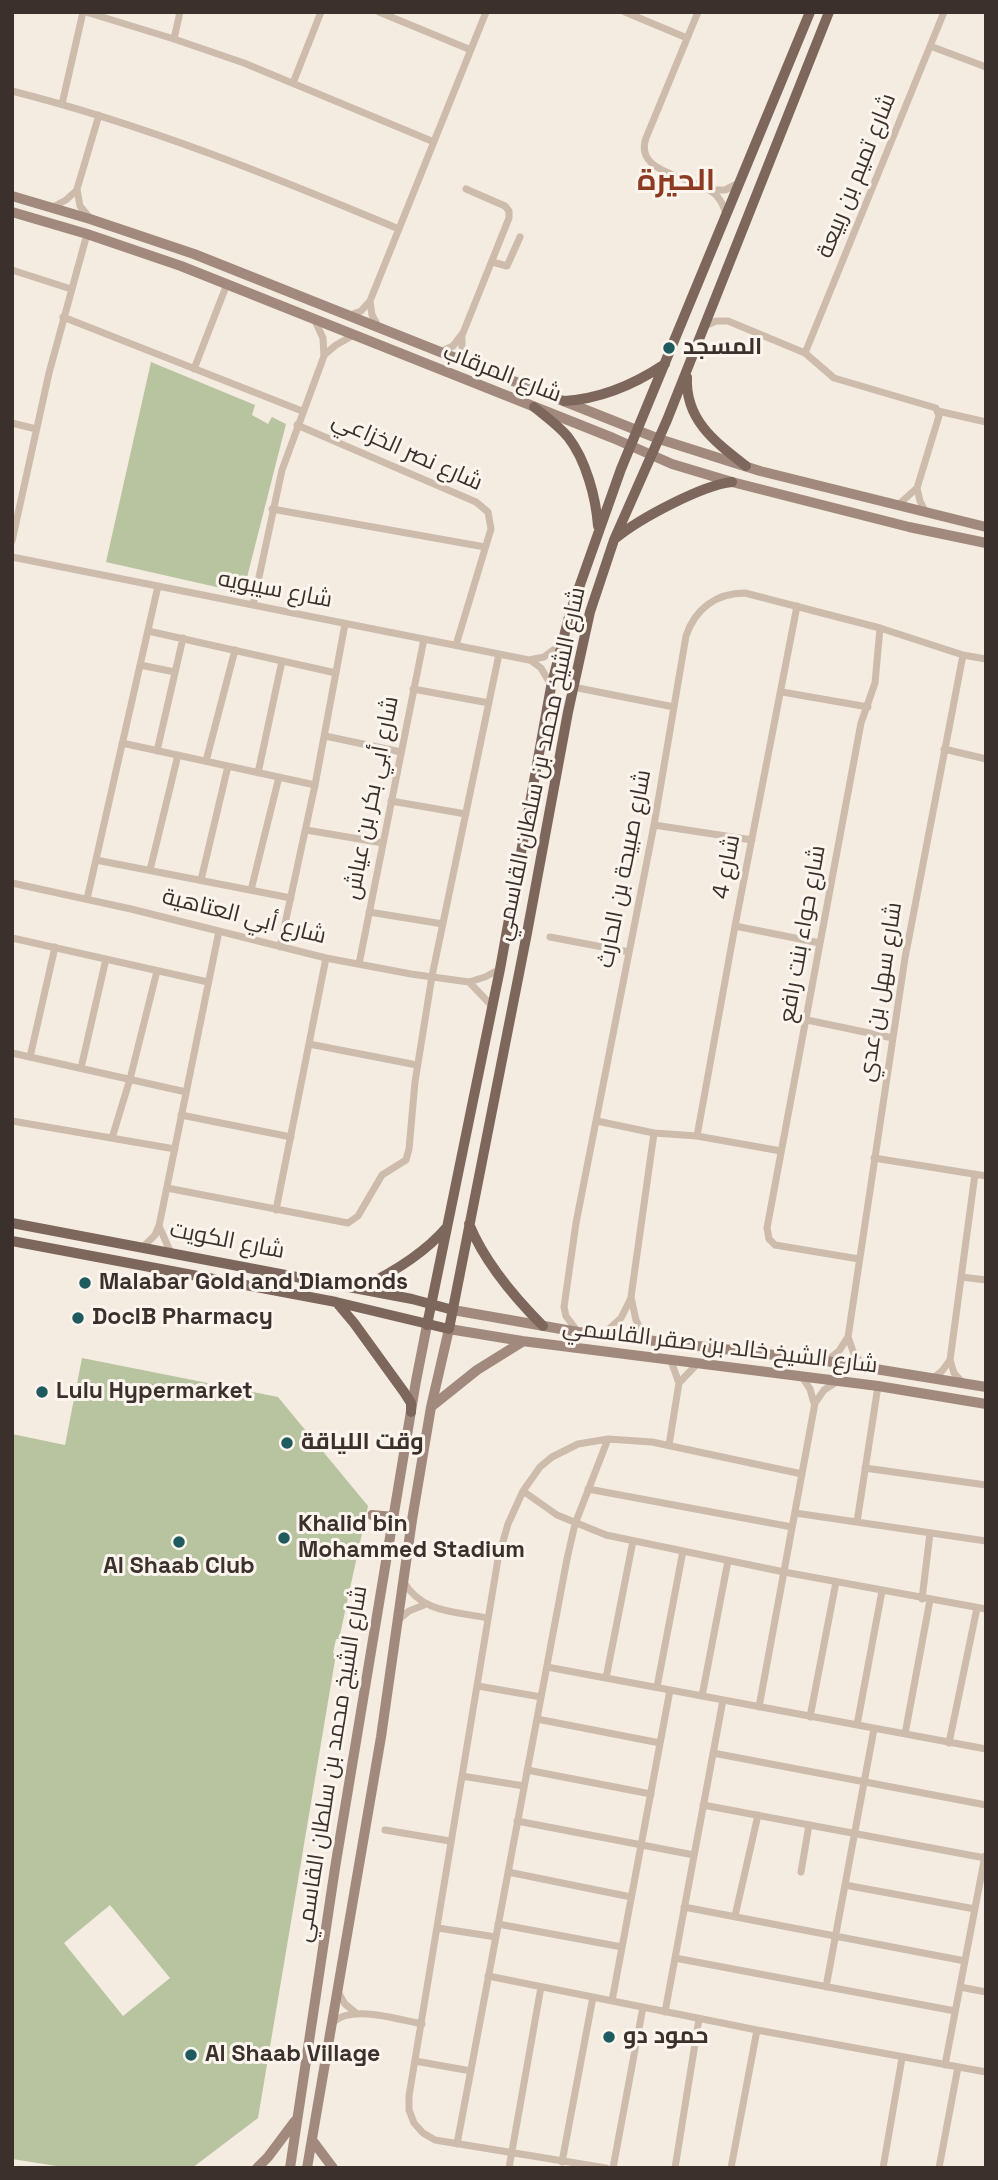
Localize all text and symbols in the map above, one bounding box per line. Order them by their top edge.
street label: شارع تميم بن ربيعة [811,90,903,262]
district label: الحيرة [637,164,715,200]
place label: المسجد [683,334,762,362]
street label: شارع المرقاب [439,339,565,409]
marker: المسجد [661,340,677,356]
street label: شارع نصر الخزاعي [328,407,486,497]
street label: شارع سيبويه [216,565,334,615]
street label: شارع الشيخ محمد بن سلطان القاسمي [490,585,592,943]
street label: شارع أبي بكر بن عياش [339,694,405,902]
street label: شارع صبيحة بن الحارث [592,768,658,970]
street label: شارع 4 [707,833,747,901]
street label: شارع حواء بنت رافع [774,843,832,1025]
street label: شارع أبي العتاهية [159,883,329,951]
street label: شارع سهل بن عدي [853,900,909,1084]
street label: شارع الكويت [167,1216,287,1266]
place label: Malabar Gold and Diamonds [99,1269,408,1297]
marker: Malabar Gold and Diamonds [77,1275,93,1291]
place label: DocIB Pharmacy [92,1304,273,1332]
marker: DocIB Pharmacy [70,1310,86,1326]
street label: شارع الشيخ خالد بن صقر القاسمي [561,1314,879,1380]
place label: Lulu Hypermarket [56,1378,253,1406]
marker: Lulu Hypermarket [34,1384,50,1400]
place label: وقت اللياقة [301,1429,424,1457]
marker: وقت اللياقة [279,1435,295,1451]
place label: Khalid bin Mohammed Stadium [298,1511,525,1565]
marker: Khalid bin Mohammed Stadium [276,1530,292,1546]
marker: Al Shaab Club [171,1534,187,1550]
place label: Al Shaab Club [103,1553,255,1581]
street label: شارع الشيخ محمد بن سلطان القاسمي [290,1584,374,1944]
place label: حمود دو [623,2023,709,2051]
marker: حمود دو [601,2029,617,2045]
place label: Al Shaab Village [205,2041,380,2069]
marker: Al Shaab Village [183,2047,199,2063]

